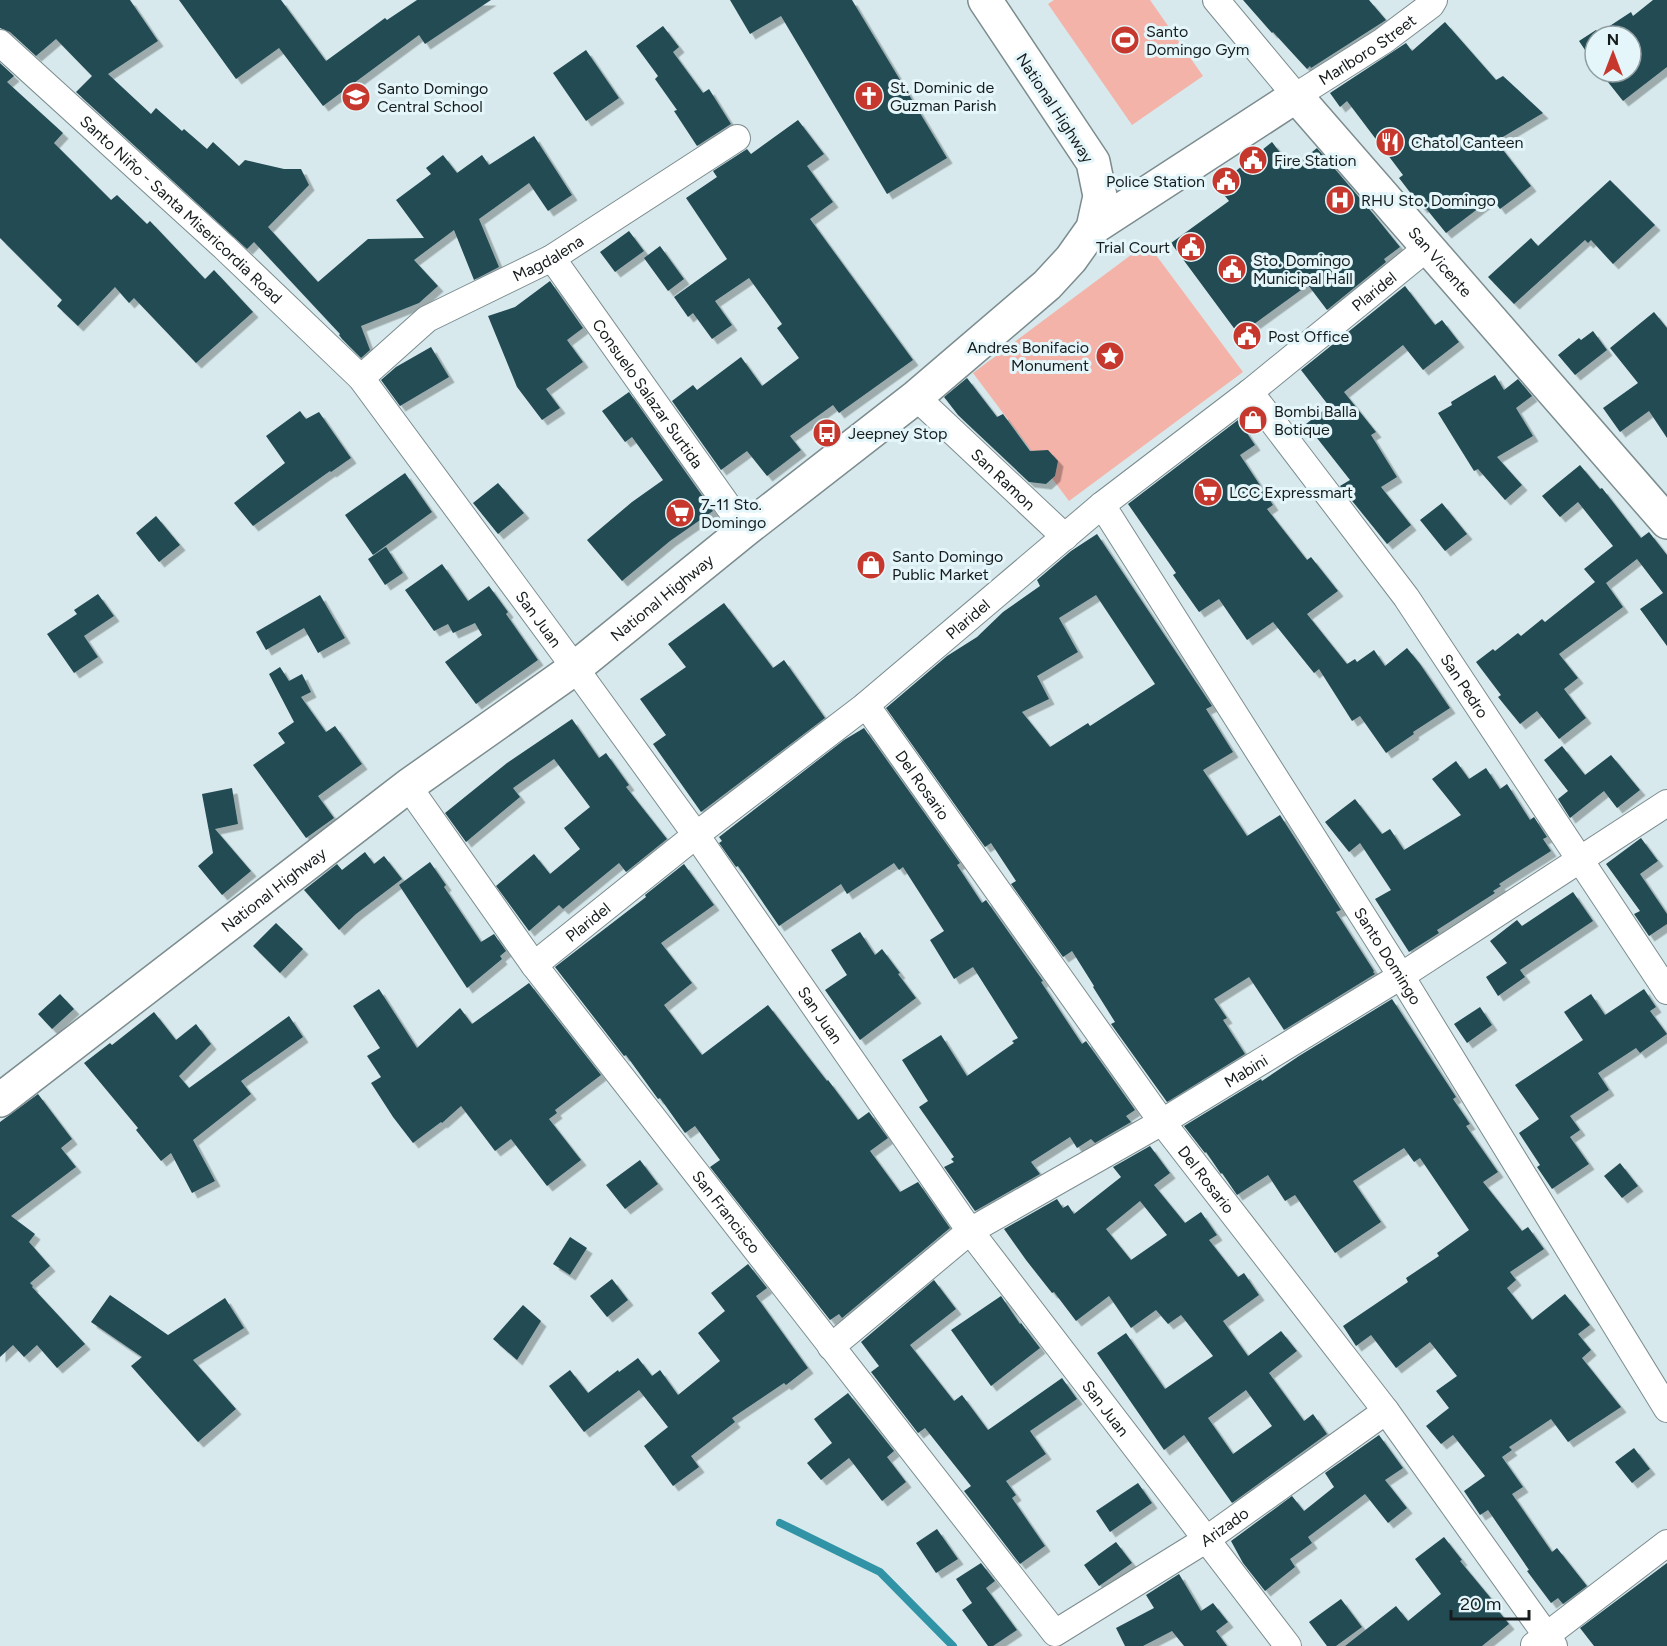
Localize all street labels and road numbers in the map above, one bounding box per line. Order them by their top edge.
street label: Marlboro Street [1315,10,1420,89]
street label: National Highway [1012,50,1098,167]
street label: Santo Niño - Santa Misericordia Road [76,111,286,307]
street label: San Vicente [1405,223,1476,301]
street label: Magdalena [509,231,587,285]
street label: Plaridel [1348,267,1400,315]
street label: Consuelo Salazar Surtida [589,315,707,472]
street label: San Ramon [967,445,1039,514]
street label: National Highway [606,550,717,645]
street label: San Juan [512,587,566,651]
street label: Plaridel [942,595,994,643]
street label: San Pedro [1437,650,1493,721]
street label: Del Rosario [892,747,954,823]
street label: National Highway [217,843,330,936]
street label: Plaridel [562,898,614,945]
street label: Santo Domingo [1350,904,1426,1008]
street label: San Juan [794,983,847,1047]
street label: Mabini [1221,1050,1271,1091]
street label: Del Rosario [1174,1142,1239,1217]
street label: San Francisco [688,1167,765,1257]
street label: San Juan [1078,1377,1133,1440]
street label: Arizado [1197,1503,1252,1550]

